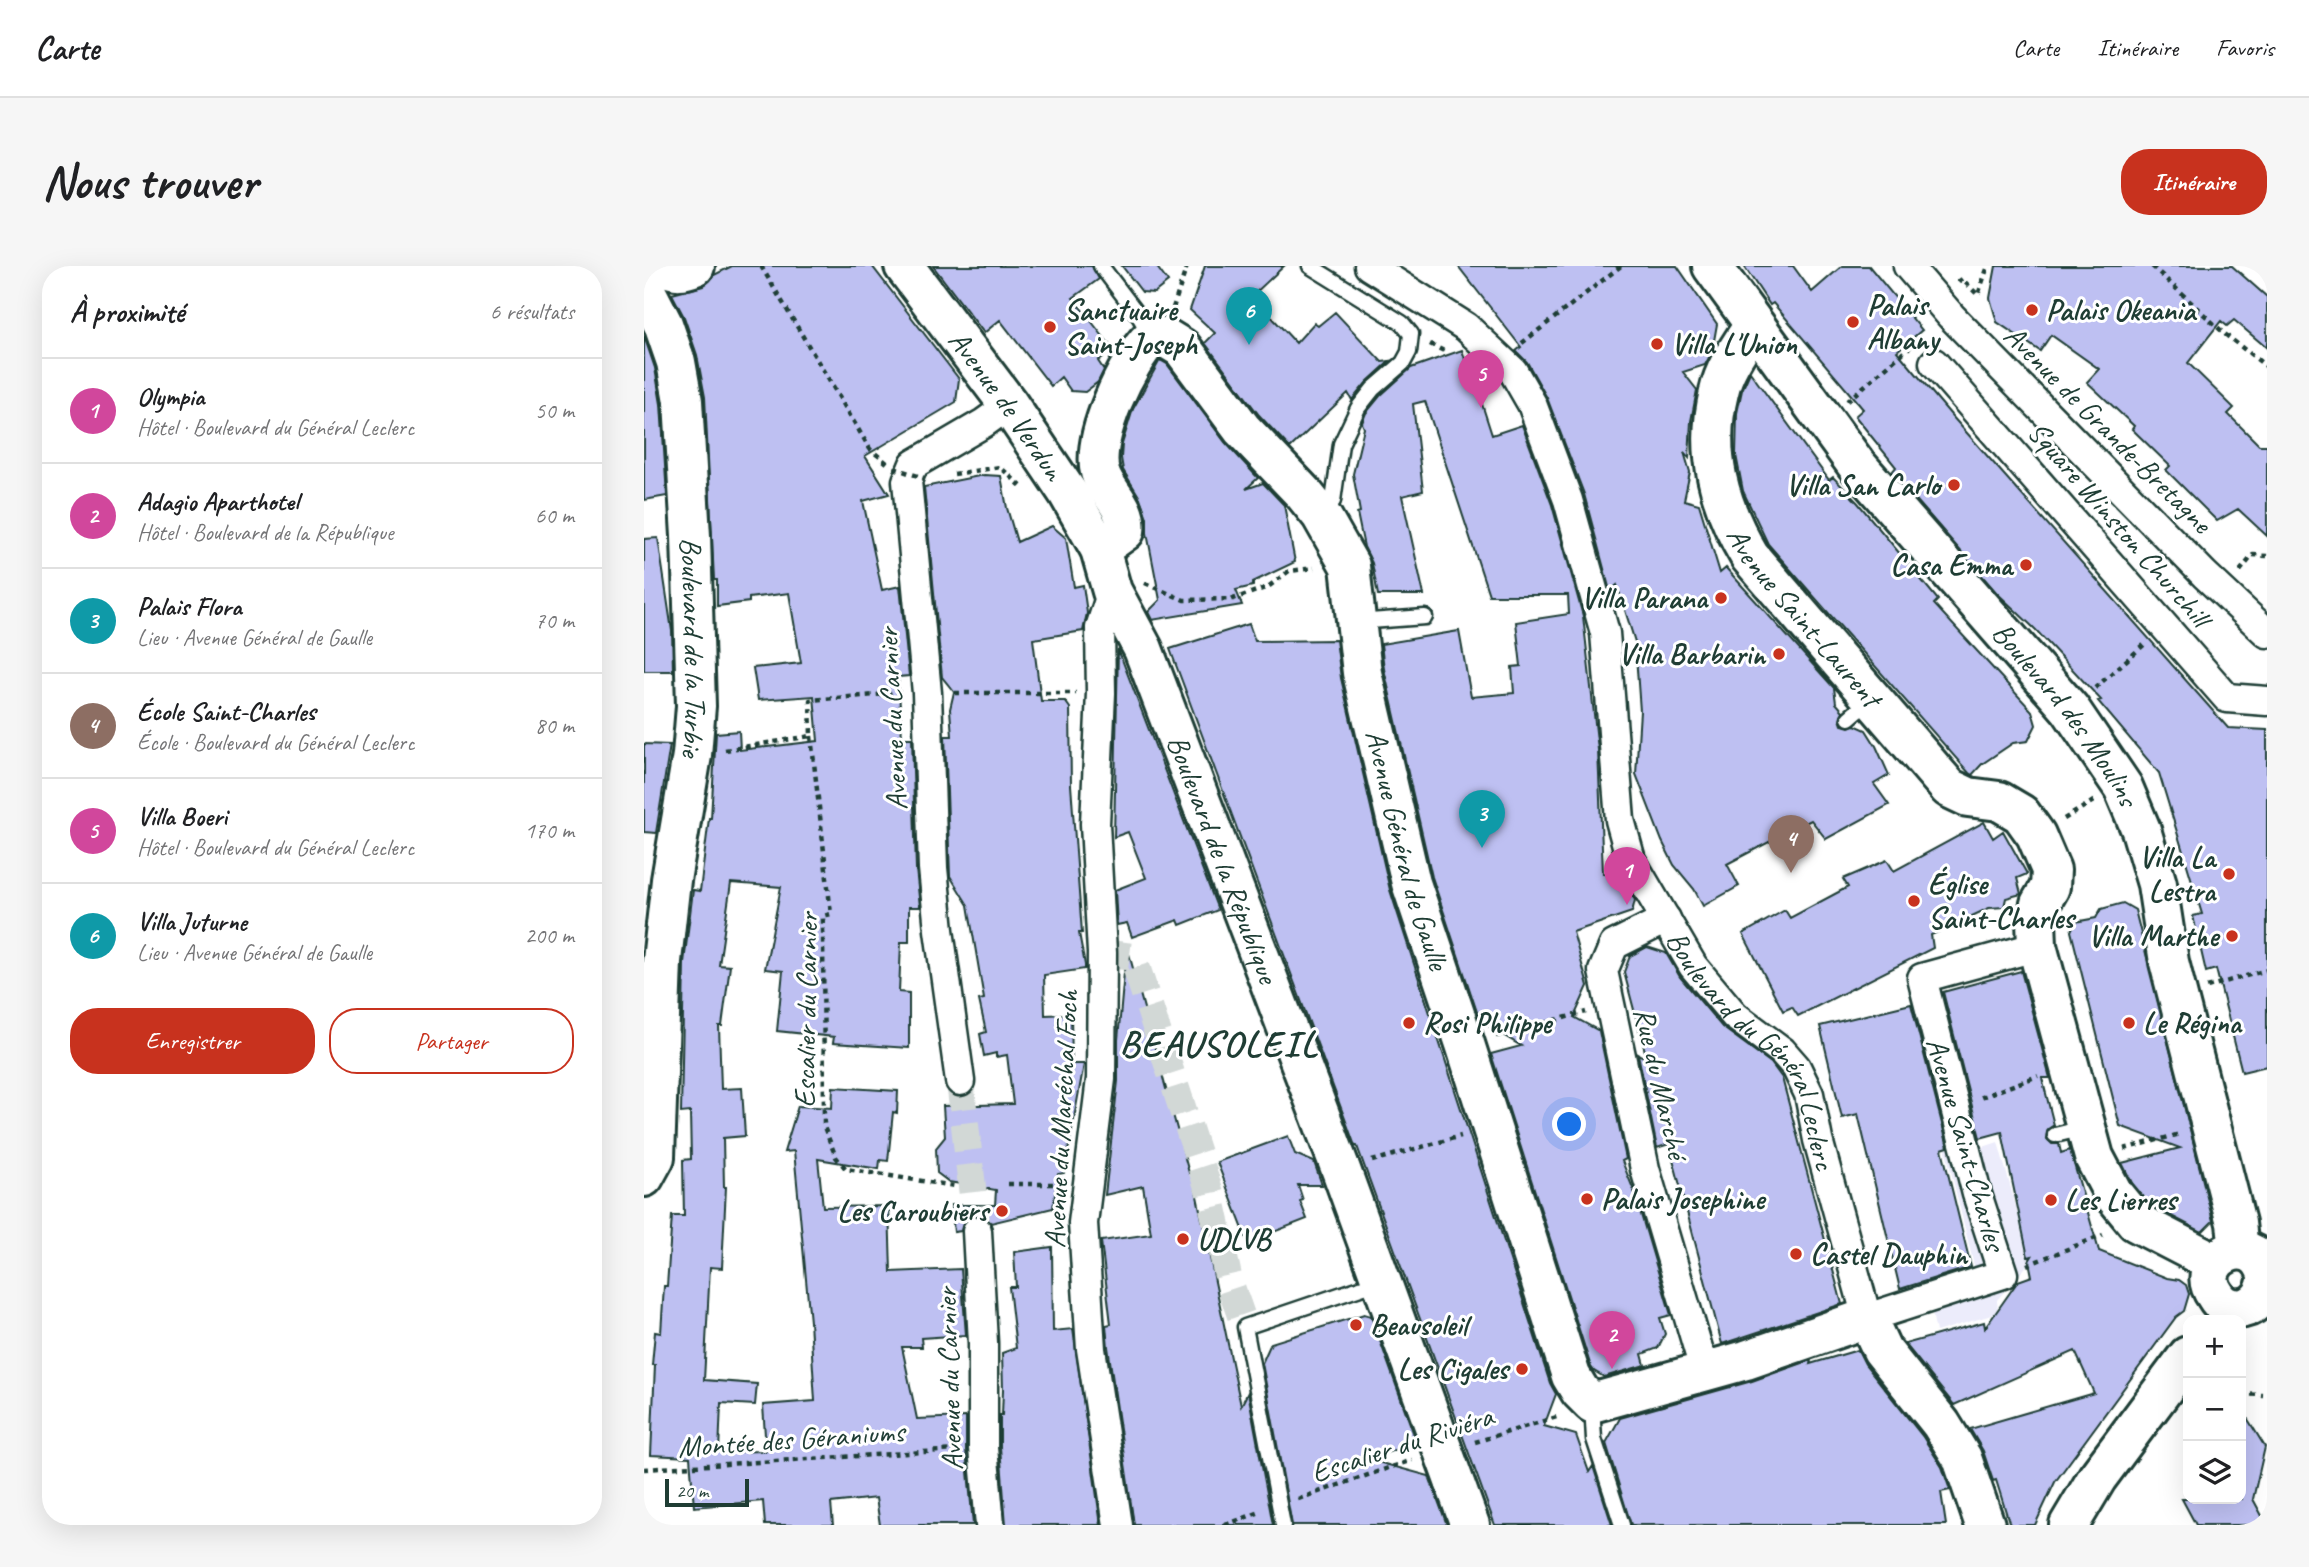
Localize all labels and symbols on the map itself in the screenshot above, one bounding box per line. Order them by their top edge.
place label: Palais Albany [1867,286,1941,358]
pin: 6 [1226,287,1272,345]
place label: Sanctuaire Saint-Joseph [1064,291,1198,363]
place label: Palais Okeania [2046,291,2198,329]
marker: Palais Okeania [2024,302,2040,318]
marker: Palais Albany [1845,314,1861,330]
street label: Avenue de Grande-Bretagne [1996,317,2222,543]
marker: Sanctuaire Saint-Joseph [1042,319,1058,335]
street label: Avenue de Verdun [940,322,1074,489]
place label: Villa L'Union [1671,325,1798,363]
marker: Villa L'Union [1649,336,1665,352]
pin: 5 [1458,350,1504,408]
street label: Square Winston Churchill [2019,413,2222,638]
place label: Villa San Carlo [1786,466,1943,504]
marker: Villa San Carlo [1946,477,1962,493]
street label: Avenue Saint-Laurent [1718,521,1892,718]
street label: Boulevard de la Turbie [672,537,715,761]
place label: Casa Emma [1890,546,2014,584]
marker: Casa Emma [2018,557,2034,573]
place label: Villa Parana [1581,579,1710,617]
marker: Villa Parana [1713,590,1729,606]
street label: Boulevard des Moulins [1984,614,2149,814]
street label: Avenue du Carnier [868,624,916,811]
place label: Villa Barbarin [1618,635,1767,673]
marker: Villa Barbarin [1771,646,1787,662]
street label: Avenue Général de Gaulle [1357,726,1458,977]
street label: Boulevard de la République [1159,730,1288,991]
pin: 3 [1459,790,1505,848]
pin: 4 [1768,815,1814,873]
place label: Villa La Lestra [2139,838,2218,910]
pin: 1 [1604,847,1650,905]
place label: Église Saint-Charles [1928,865,2077,937]
marker: Villa La Lestra [2221,866,2237,882]
marker: Église Saint-Charles [1906,893,1922,909]
street label: Escalier du Carnier [785,910,827,1108]
place label: Villa Marthe [2088,917,2221,955]
street label: Boulevard du Général Leclerc [1658,924,1845,1175]
marker: Villa Marthe [2224,928,2240,944]
street label: Avenue du Maréchal Foch [1035,988,1087,1249]
place label: Rosi Philippe [1423,1004,1553,1042]
street label: Rue du Marché [1625,1004,1698,1166]
place label: Le Régina [2143,1004,2244,1042]
marker: Rosi Philippe [1401,1015,1417,1031]
marker: Le Régina [2121,1015,2137,1031]
district label: BEAUSOLEIL [1120,1020,1319,1067]
street label: Avenue Saint-Charles [1917,1033,2015,1257]
your location [1552,1107,1586,1141]
place label: Palais Josephine [1601,1180,1767,1218]
place label: Les Lierres [2065,1181,2180,1219]
marker: Palais Josephine [1579,1191,1595,1207]
place label: Les Caroubiers [837,1192,991,1230]
marker: Les Lierres [2043,1192,2059,1208]
marker: Les Caroubiers [994,1203,1010,1219]
place label: UDLVB [1197,1220,1272,1258]
marker: UDLVB [1175,1231,1191,1247]
place label: Castel Dauphin [1810,1235,1969,1273]
marker: Castel Dauphin [1788,1246,1804,1262]
street label: Avenue du Carnier [927,1285,971,1471]
place label: Beausoleil [1370,1306,1473,1344]
pin: 2 [1589,1311,1635,1369]
marker: Beausoleil [1348,1317,1364,1333]
place label: Les Cigales [1397,1350,1511,1388]
marker: Les Cigales [1514,1361,1530,1377]
street label: Escalier du Riviéra [1306,1396,1500,1491]
street label: Montée des Géraniums [677,1412,908,1466]
scale bar [665,1476,749,1508]

